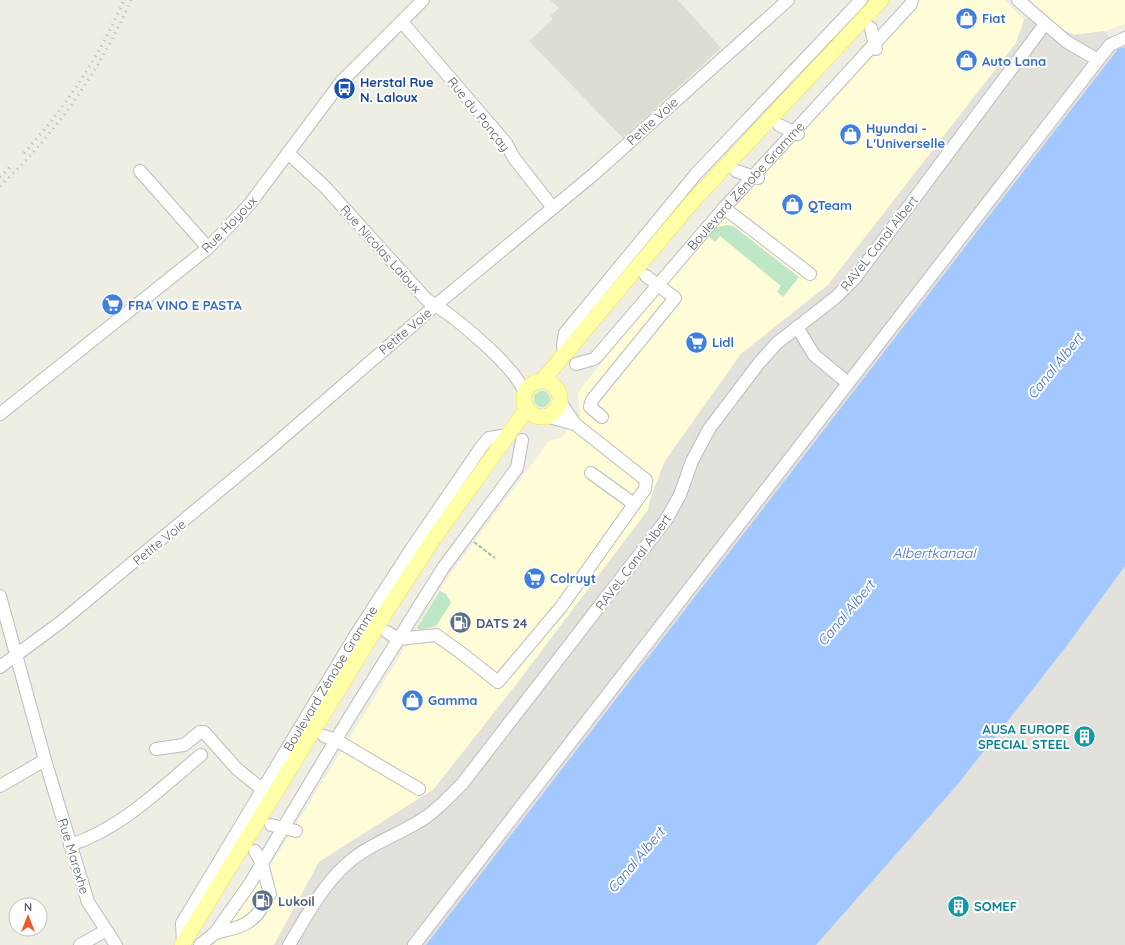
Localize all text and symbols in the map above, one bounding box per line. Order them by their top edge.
shop icon: Fiat [953,5,979,31]
place label: Fiat [982,10,1006,26]
shop icon: Auto Lana [954,48,980,74]
place label: Auto Lana [982,53,1046,69]
place label: Herstal Rue N. Laloux [360,74,434,105]
street label: Rue du Ponçay [444,74,514,154]
bus stop icon: Herstal Rue N. Laloux [332,76,358,102]
street label: Petite Voie [623,94,681,148]
street label: Boulevard Zénobe Gramme [684,118,807,253]
place label: Hyundai - L'Universelle [866,120,945,151]
shop icon: Hyundai - L'Universelle [837,122,863,148]
street label: Rue Hoyoux [198,192,260,256]
shop icon: QTeam [780,192,806,218]
street label: RAVeL Canal Albert [837,192,921,294]
place label: QTeam [808,197,852,213]
street label: Rue Nicolas Laloux [337,202,425,296]
supermarket icon: FRA VINO E PASTA [99,292,125,318]
place label: FRA VINO E PASTA [128,297,243,313]
street label: Petite Voie [375,304,435,358]
water label: Canal Albert [1023,327,1089,403]
supermarket icon: Lidl [684,329,710,355]
place label: Lidl [712,334,734,350]
street label: RAVeL Canal Albert [592,511,674,613]
street label: Petite Voie [129,516,189,568]
water label: Albertkanaal [892,544,977,562]
supermarket icon: Colruyt [522,565,548,591]
place label: Colruyt [550,570,596,586]
water label: Canal Albert [813,575,880,649]
street label: Boulevard Zénobe Gramme [280,603,381,754]
fuel station icon: DATS 24 [448,610,474,636]
place label: DATS 24 [476,615,528,631]
shop icon: Gamma [399,687,425,713]
place label: Gamma [428,692,478,708]
place label: AUSA EUROPE SPECIAL STEEL [978,721,1070,752]
building icon: AUSA EUROPE SPECIAL STEEL [1072,723,1098,749]
street label: Rue Marexhe [55,816,93,896]
water label: Canal Albert [603,822,670,896]
fuel station icon: Lukoil [249,888,275,914]
place label: Lukoil [278,893,315,909]
building icon: SOMEF [946,893,972,919]
north arrow [8,897,48,937]
place label: SOMEF [974,898,1017,914]
text: N [24,900,32,914]

